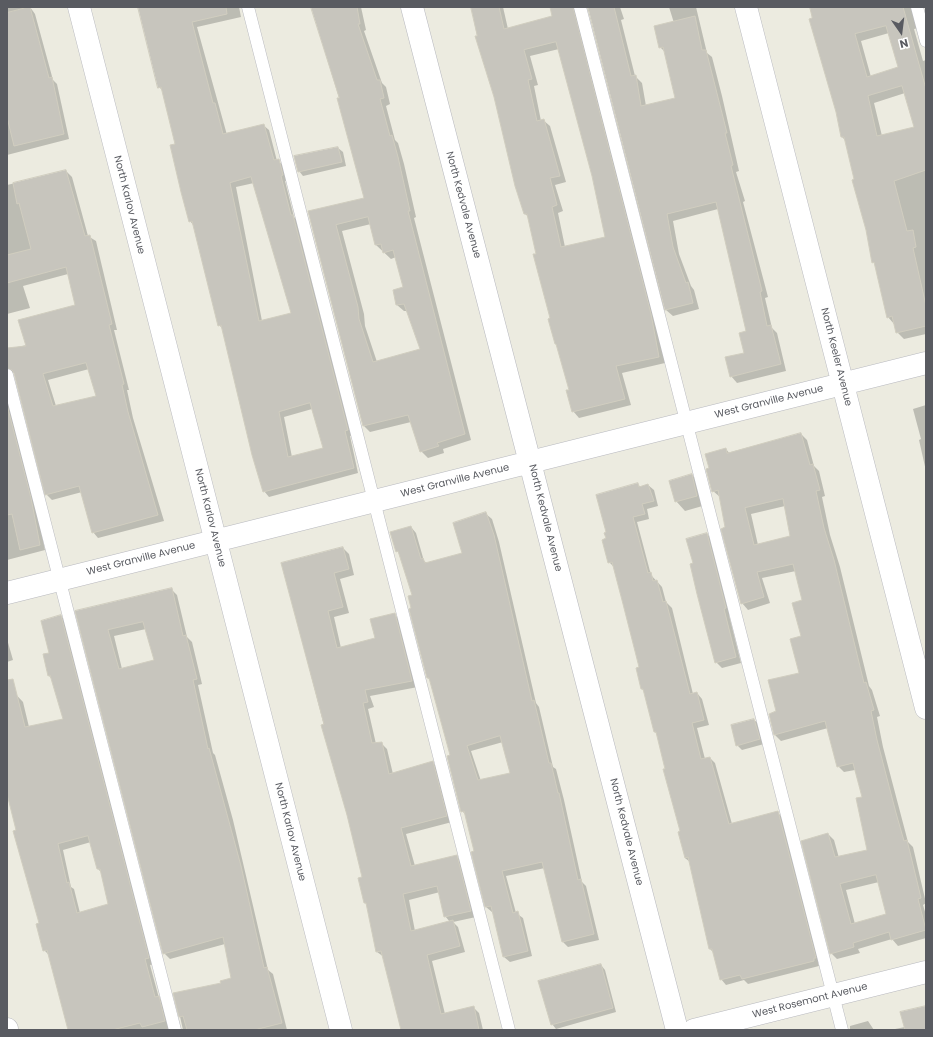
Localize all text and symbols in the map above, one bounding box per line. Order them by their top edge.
north arrow [881,12,921,52]
text: N [898,35,910,52]
street label: North Kedvale Avenue [443,150,483,260]
street label: North Karlov Avenue [111,155,147,255]
street label: North Keeler Avenue [818,307,854,407]
street label: West Granville Avenue [713,383,825,421]
street label: West Granville Avenue [399,462,511,500]
street label: North Kedvale Avenue [526,463,564,573]
street label: North Karlov Avenue [192,468,228,568]
street label: West Granville Avenue [85,540,197,578]
street label: North Kedvale Avenue [607,777,645,887]
street label: North Karlov Avenue [272,782,308,882]
street label: West Rosemont Avenue [751,981,869,1021]

